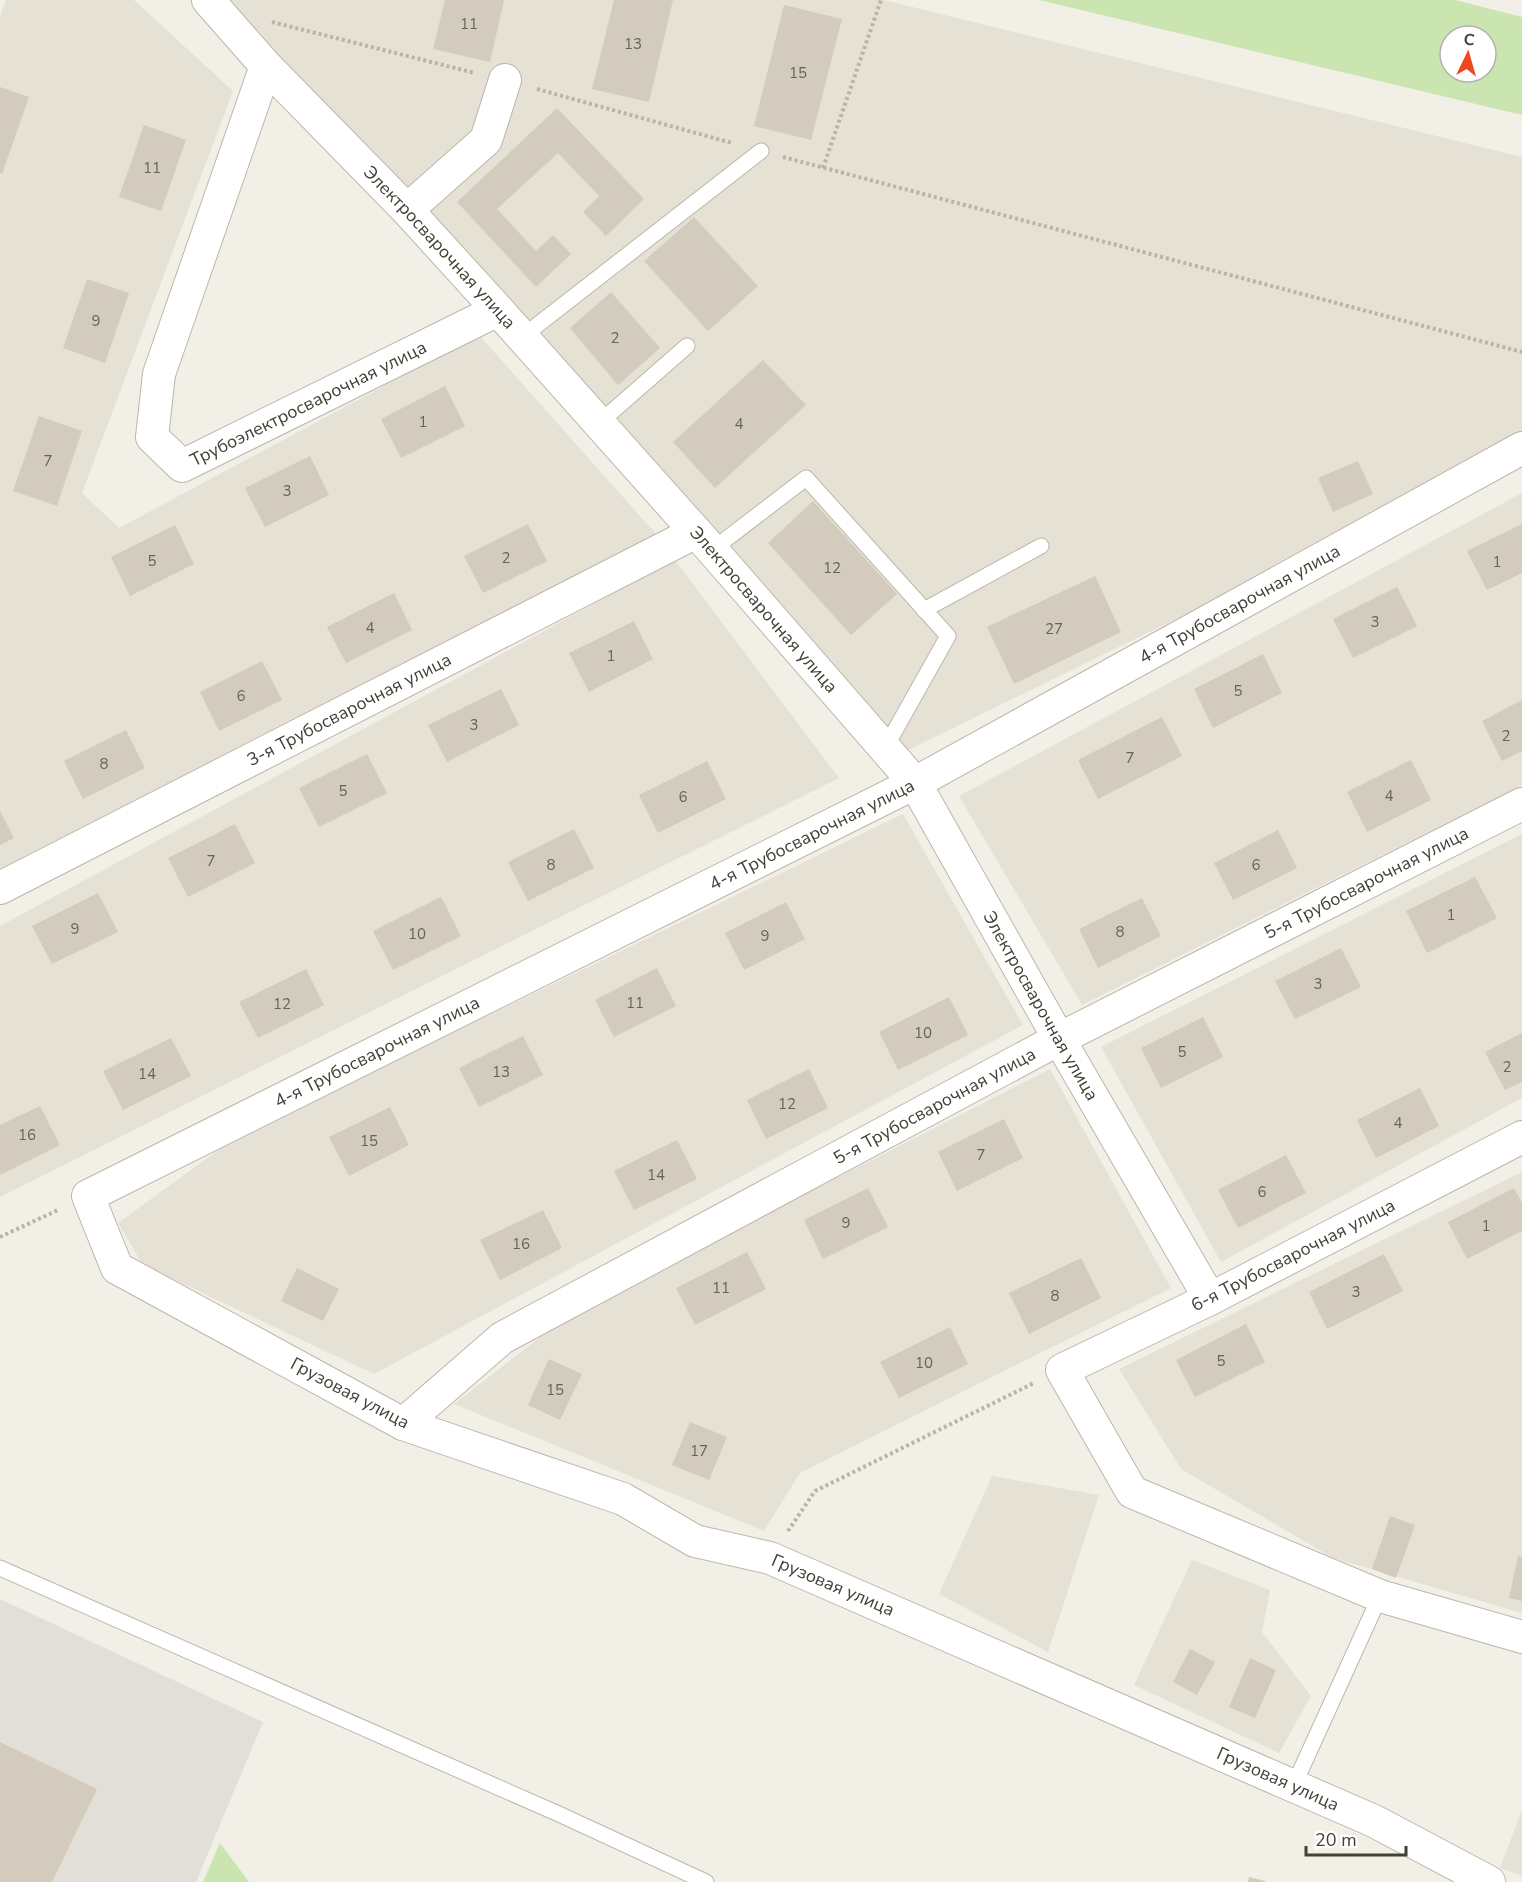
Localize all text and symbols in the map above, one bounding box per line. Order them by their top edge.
house number: 11 [460,14,478,34]
north arrow [1438,24,1498,84]
text: С [1463,29,1476,51]
house number: 13 [624,34,642,54]
house number: 15 [789,63,807,83]
house number: 11 [143,158,161,178]
street label: Электросварочная улица [358,161,521,334]
house number: 9 [91,311,101,331]
house number: 2 [610,328,620,348]
street label: Трубоэлектросварочная улица [186,335,430,472]
house number: 1 [418,412,428,432]
house number: 4 [734,414,744,434]
house number: 7 [43,451,53,471]
house number: 3 [282,481,292,501]
street label: Электросварочная улица [684,521,843,698]
street label: 4-я Трубосварочная улица [1135,539,1344,669]
house number: 2 [501,548,511,568]
house number: 5 [147,551,157,571]
house number: 1 [1492,552,1502,572]
house number: 12 [823,558,841,578]
house number: 3 [1370,612,1380,632]
house number: 4 [365,618,375,638]
house number: 27 [1045,619,1063,639]
house number: 1 [606,646,616,666]
street label: 3-я Трубосварочная улица [243,647,455,772]
house number: 5 [1233,681,1243,701]
house number: 6 [236,686,246,706]
house number: 3 [469,715,479,735]
house number: 2 [1501,726,1511,746]
house number: 7 [1125,748,1135,768]
house number: 8 [99,754,109,774]
street label: 4-я Трубосварочная улица [705,773,918,896]
house number: 5 [338,781,348,801]
house number: 4 [1384,786,1394,806]
house number: 6 [678,787,688,807]
street label: 5-я Трубосварочная улица [1260,821,1473,945]
house number: 7 [206,851,216,871]
house number: 8 [546,855,556,875]
house number: 6 [1251,855,1261,875]
house number: 1 [1446,905,1456,925]
street label: Электросварочная улица [977,907,1104,1105]
house number: 9 [70,919,80,939]
house number: 8 [1115,922,1125,942]
house number: 10 [408,924,426,944]
house number: 9 [760,926,770,946]
house number: 3 [1313,974,1323,994]
street label: 4-я Трубосварочная улица [270,990,484,1113]
house number: 11 [626,993,644,1013]
house number: 12 [273,994,291,1014]
house number: 10 [914,1023,932,1043]
street label: 5-я Трубосварочная улица [829,1042,1040,1170]
house number: 5 [1177,1042,1187,1062]
house number: 2 [1502,1057,1512,1077]
house number: 13 [492,1062,510,1082]
house number: 14 [138,1064,156,1084]
house number: 12 [778,1094,796,1114]
house number: 4 [1393,1113,1403,1133]
house number: 16 [18,1125,36,1145]
house number: 15 [360,1131,378,1151]
house number: 7 [976,1145,986,1165]
house number: 14 [647,1165,665,1185]
house number: 6 [1257,1182,1267,1202]
street label: 6-я Трубосварочная улица [1187,1193,1399,1317]
house number: 9 [841,1213,851,1233]
house number: 1 [1481,1216,1491,1236]
house number: 16 [512,1234,530,1254]
house number: 11 [712,1278,730,1298]
house number: 3 [1351,1282,1361,1302]
house number: 8 [1050,1286,1060,1306]
house number: 5 [1216,1351,1226,1371]
street label: Грузовая улица [286,1352,414,1434]
house number: 10 [915,1353,933,1373]
house number: 15 [546,1380,564,1400]
house number: 17 [690,1441,708,1461]
street label: Грузовая улица [768,1548,898,1622]
street label: Грузовая улица [1213,1741,1343,1817]
scale bar [1306,1819,1406,1857]
text: 20 m [1315,1828,1357,1852]

